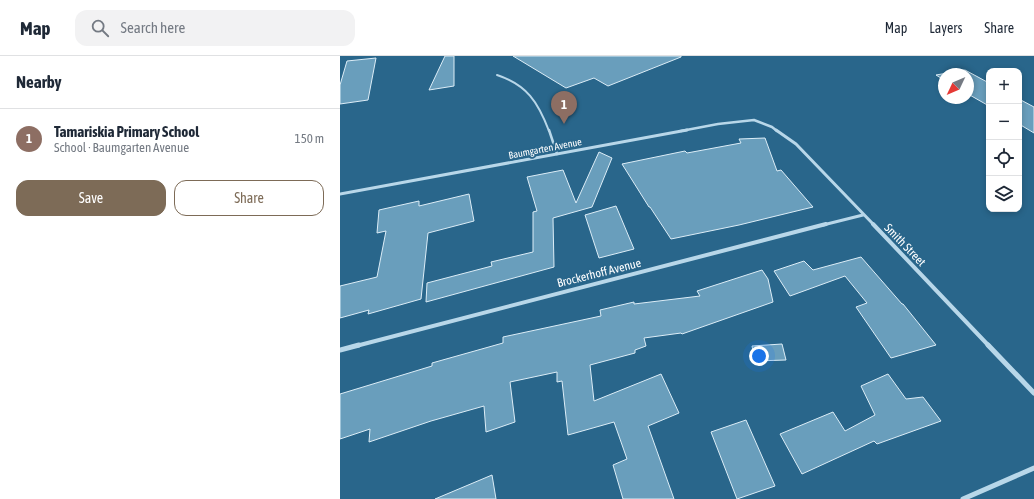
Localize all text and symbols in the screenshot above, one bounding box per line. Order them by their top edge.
search box [75,10,355,46]
text: Map [20,17,51,39]
icon: search [89,17,111,39]
text: Search here [121,19,185,36]
text: Map [885,20,907,36]
text: Layers [929,20,962,36]
text: Share [984,20,1014,36]
north arrow [938,68,974,104]
map controls [986,68,1022,212]
button: + [986,68,1022,104]
text: Nearby [16,72,62,92]
pin: 1 [551,91,577,124]
button: − [986,104,1022,140]
text: Tamariskia Primary School [54,123,199,140]
text: 1 [26,131,32,146]
text: 150 m [295,131,324,146]
street label: Baumgarten Avenue [508,136,583,161]
text: School · Baumgarten Avenue [54,140,189,155]
button: locate [986,140,1022,176]
button: layers [986,176,1022,212]
button: Save [16,180,166,216]
button: Share [174,180,324,216]
street label: Smith Street [881,221,929,270]
street label: Brockerhoff Avenue [556,256,642,290]
your location [749,346,769,366]

